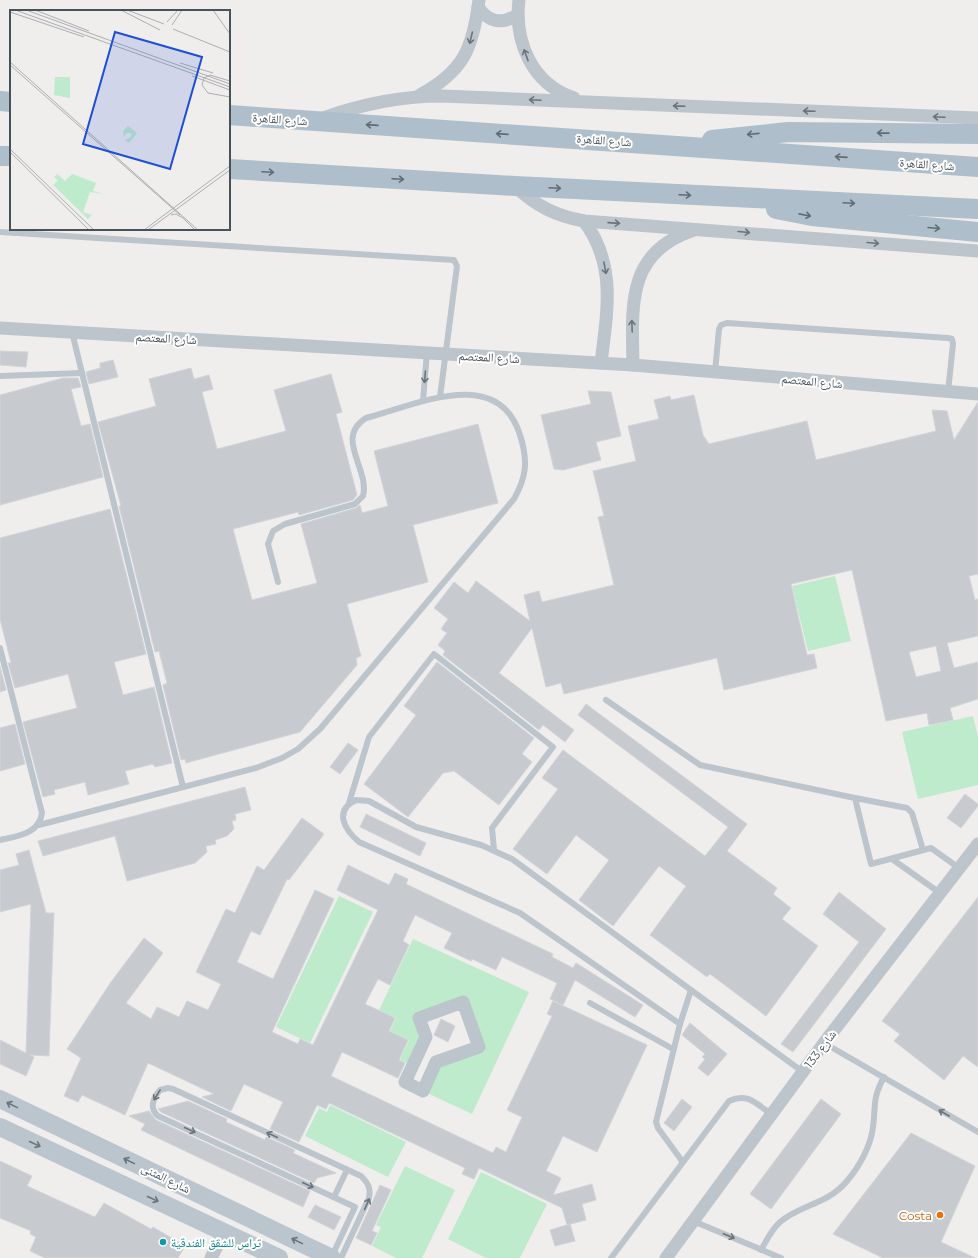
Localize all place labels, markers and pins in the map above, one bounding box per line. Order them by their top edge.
place label: Costa [899,1208,932,1223]
marker: Costa [935,1210,945,1220]
place label: تراس للشقق الفندقية [171,1235,262,1250]
marker: تراس للشقق الفندقية [158,1237,168,1247]

